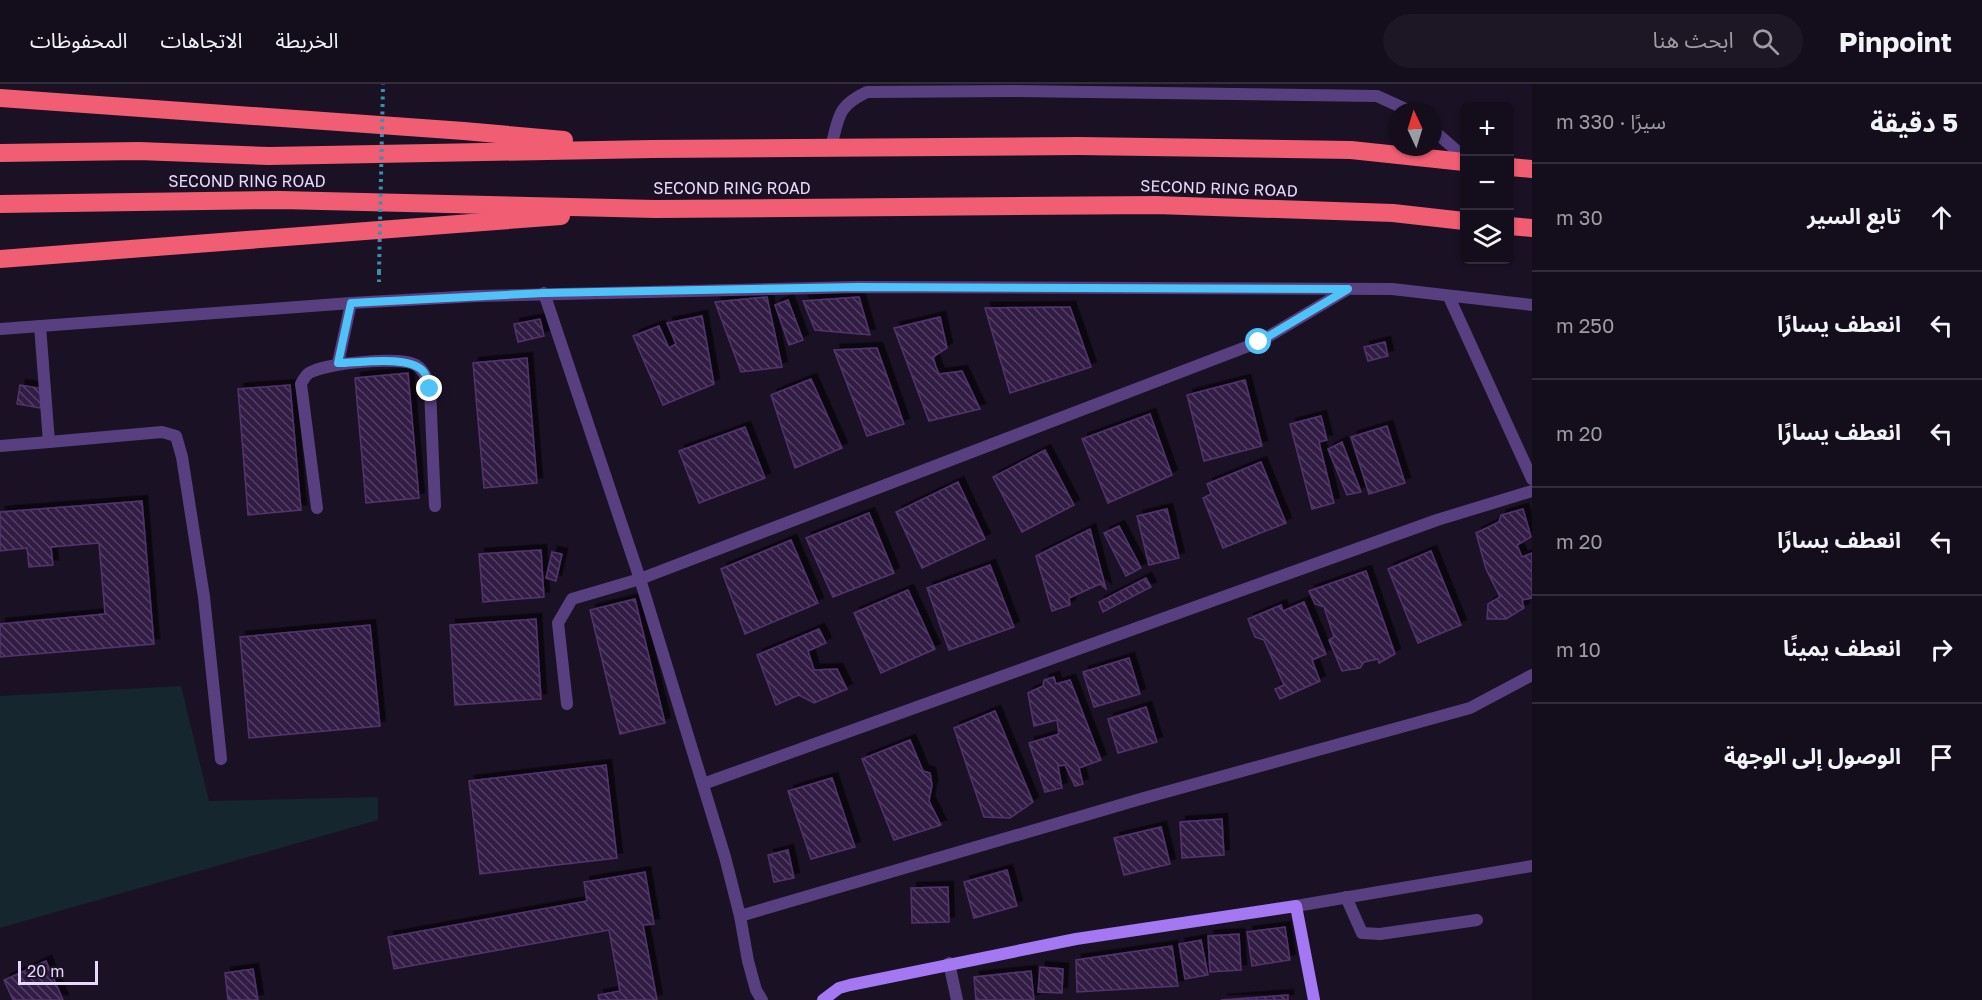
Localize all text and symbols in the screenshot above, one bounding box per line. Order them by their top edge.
search box [1383,14,1803,68]
icon: search [1749,25,1782,58]
text: Pinpoint [1839,25,1952,58]
text: ابحث هنا [1652,26,1734,53]
text: المحفوظات [30,27,127,53]
text: الاتجاهات [160,27,242,53]
text: الخريطة [275,27,338,53]
north arrow [1388,102,1442,156]
map controls [1460,102,1514,264]
button: + [1460,102,1514,156]
text: 5 دقيقة [1870,107,1958,138]
text: سيرًا · 330 m [1556,109,1666,133]
button: − [1460,156,1514,210]
street label: SECOND RING ROAD [168,171,326,191]
street label: SECOND RING ROAD [1140,175,1298,201]
street label: SECOND RING ROAD [653,178,811,198]
icon: ahead [1925,201,1958,234]
text: تابع السير [1807,202,1901,229]
text: 30 m [1556,205,1603,229]
button: layers [1460,210,1514,264]
icon: left [1925,309,1958,342]
text: انعطف يسارًا [1777,310,1901,337]
text: 250 m [1556,313,1614,337]
route start [1245,328,1271,354]
route end [416,375,442,401]
icon: left [1925,417,1958,450]
text: انعطف يسارًا [1777,418,1901,445]
text: 20 m [1556,421,1603,445]
icon: left [1925,525,1958,558]
text: انعطف يسارًا [1777,526,1901,553]
text: 20 m [1556,529,1603,553]
icon: right [1925,633,1958,666]
text: انعطف يمينًا [1783,634,1901,661]
text: 10 m [1556,637,1601,661]
icon: arrive [1925,741,1958,774]
text: الوصول إلى الوجهة [1724,742,1901,769]
scale bar [18,958,98,986]
text: 20 m [27,961,64,981]

